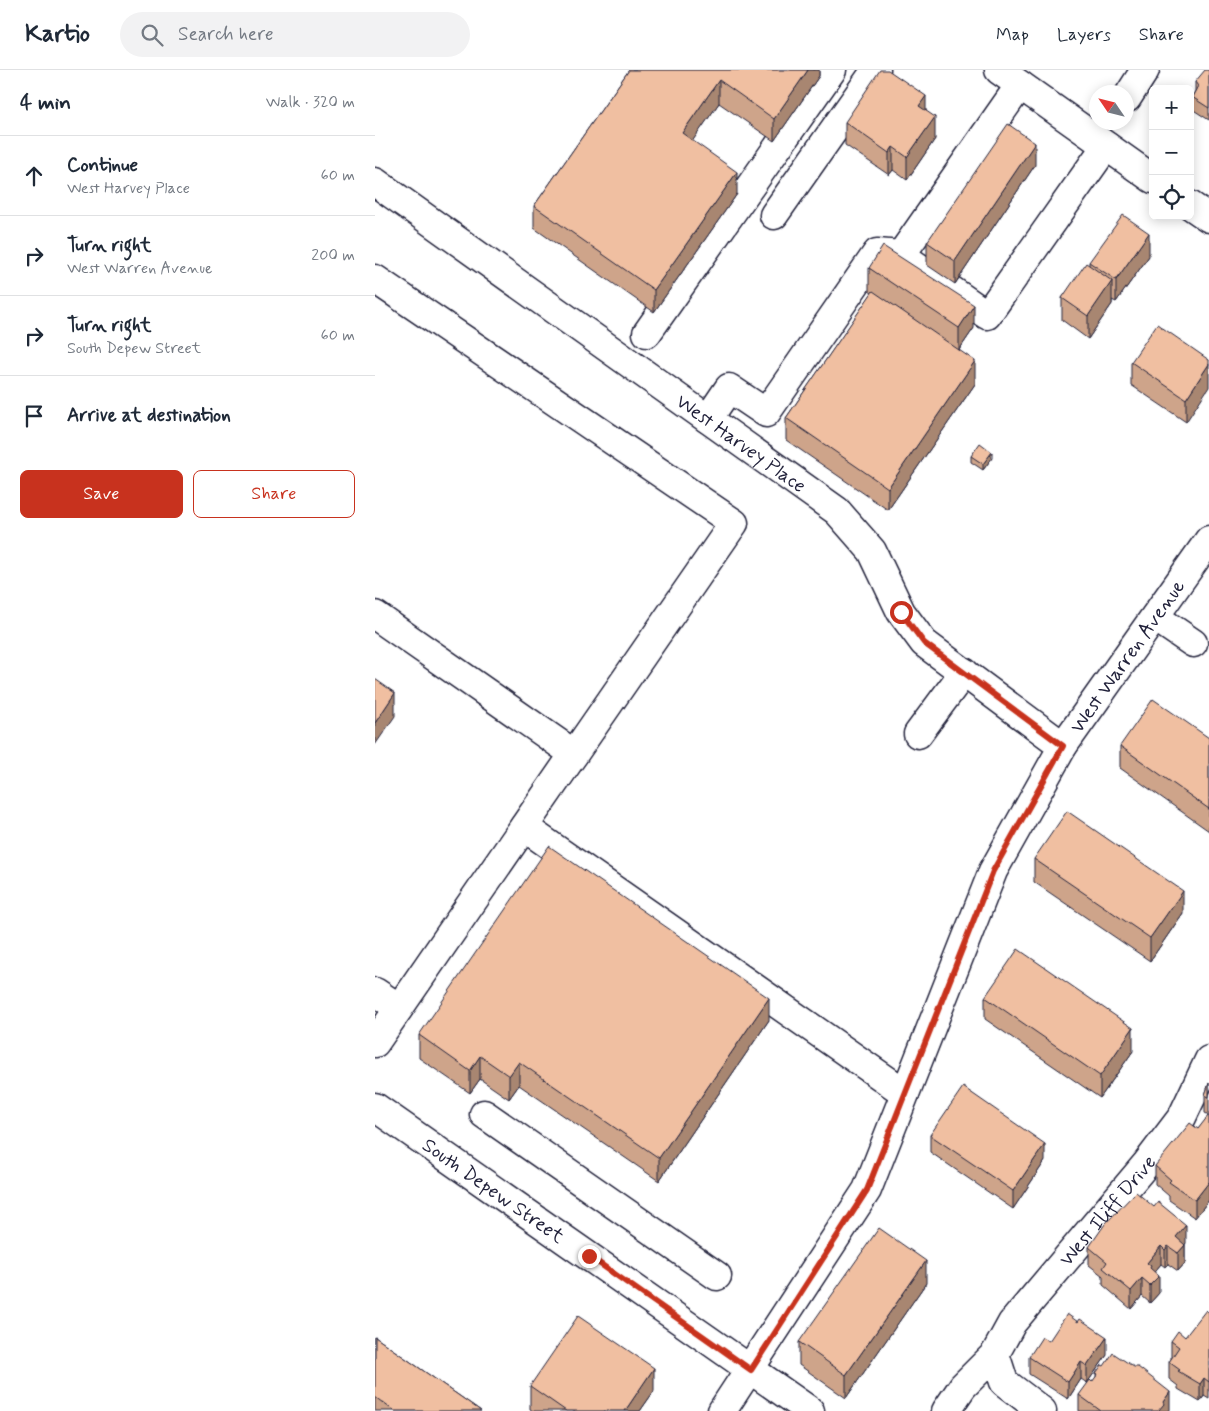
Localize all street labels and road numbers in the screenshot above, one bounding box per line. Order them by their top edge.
street label: West Harvey Place [670,389,811,500]
street label: West Warren Avenue [1064,575,1192,739]
street label: South Depew Street [416,1132,570,1251]
street label: West Iliff Drive [1054,1150,1163,1272]

